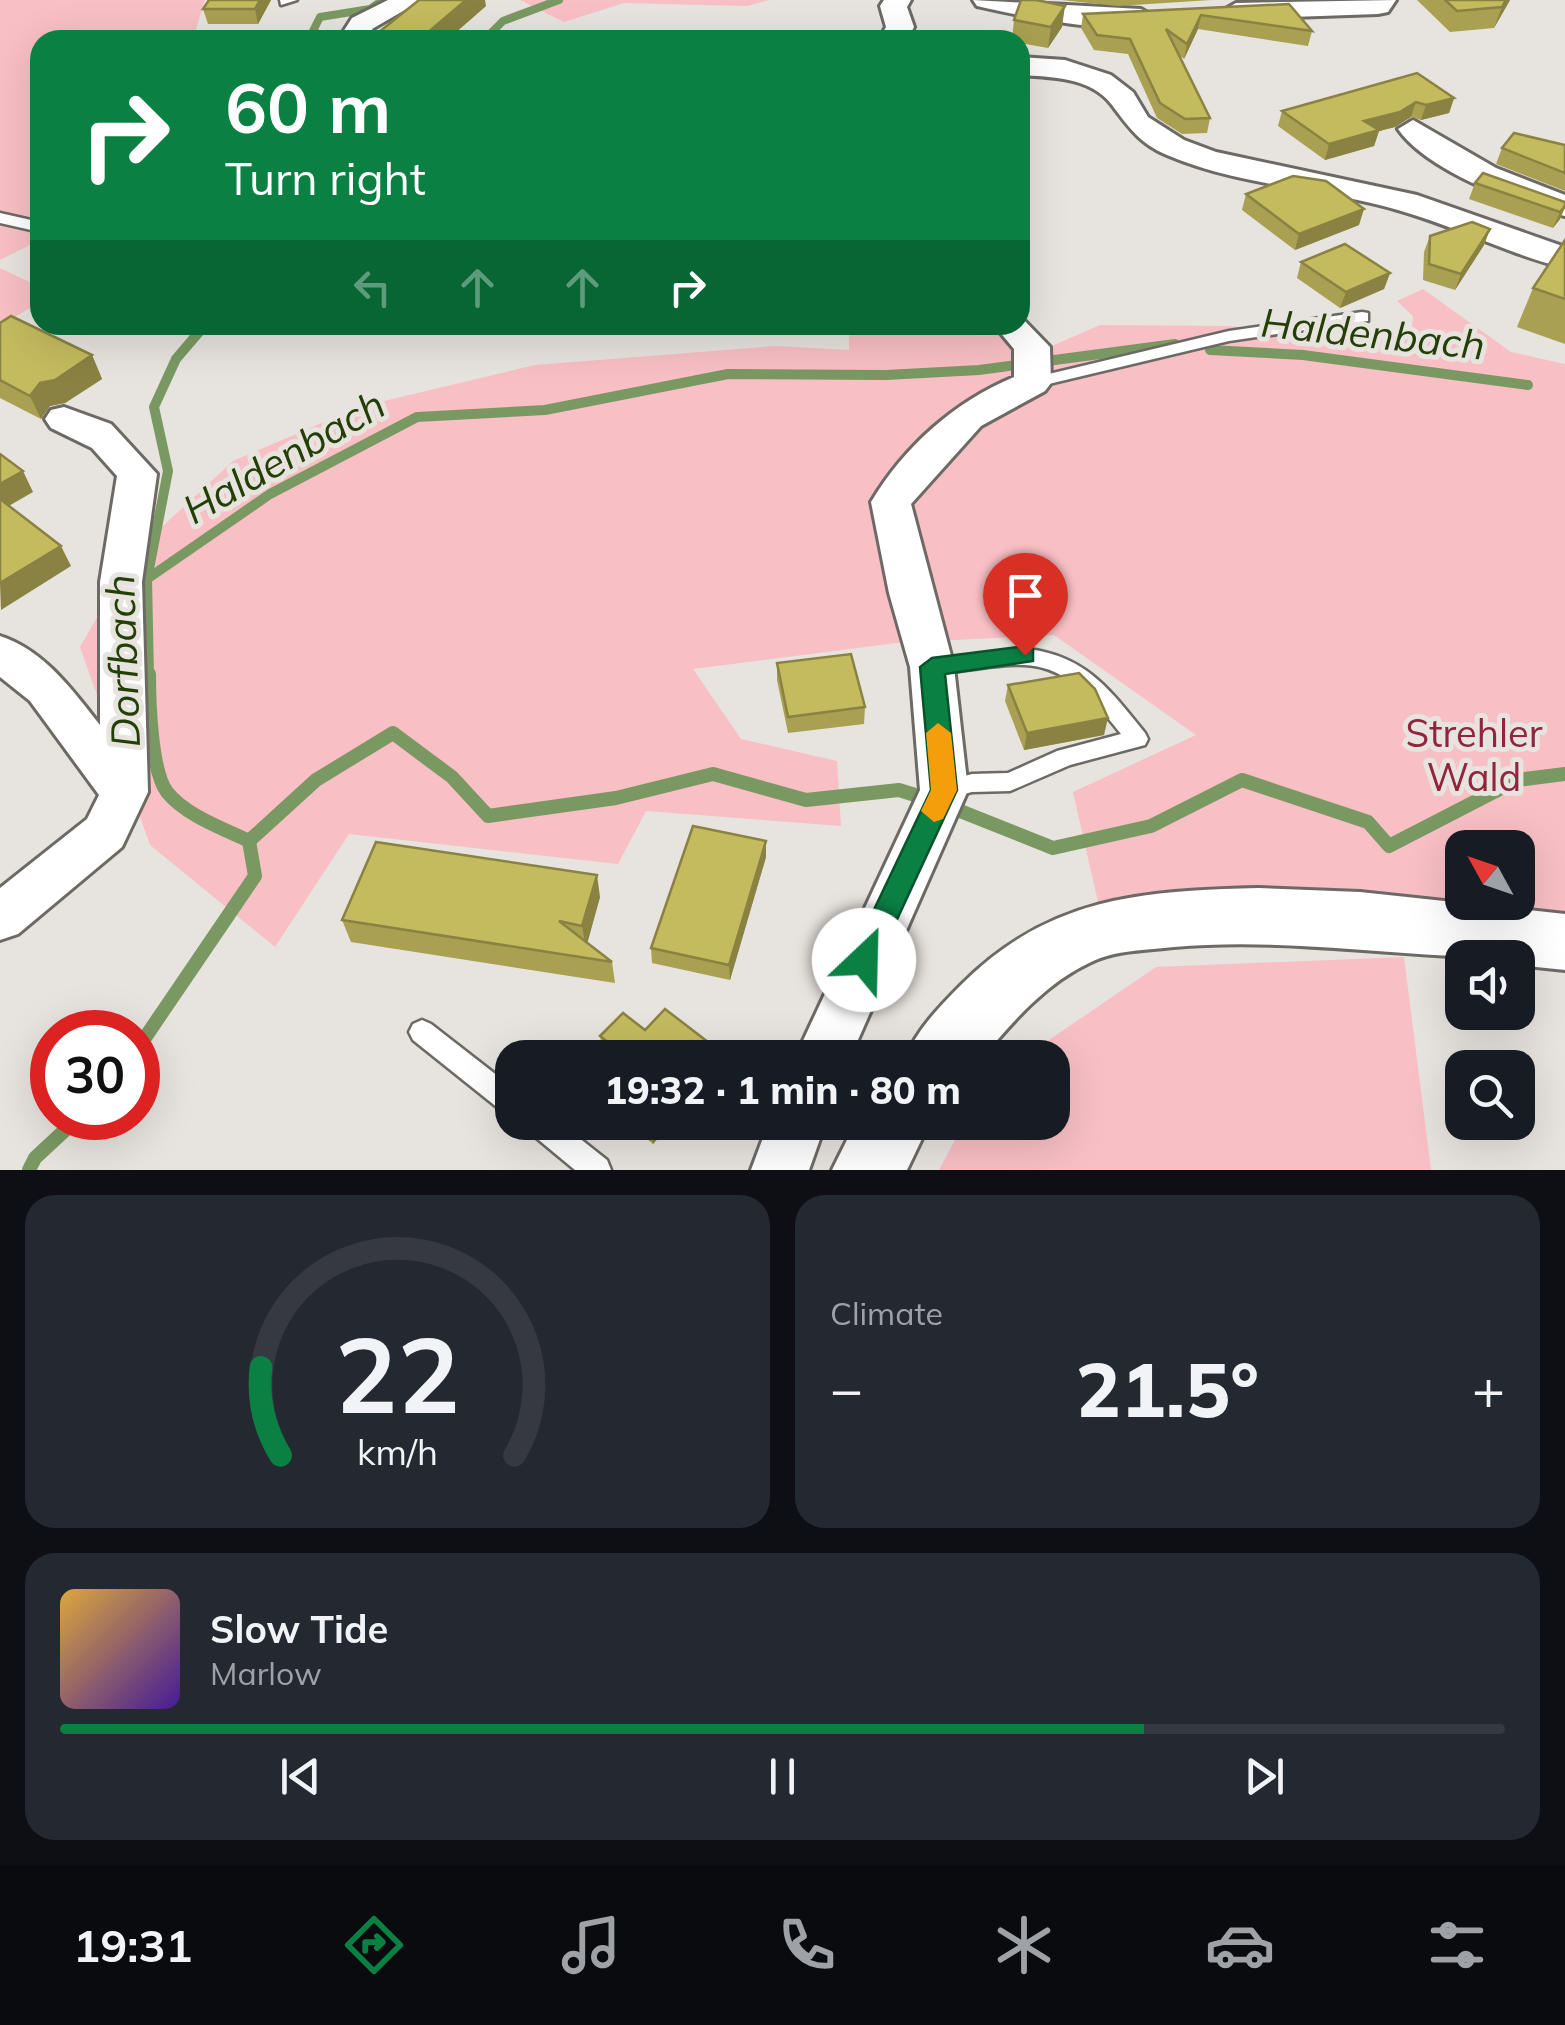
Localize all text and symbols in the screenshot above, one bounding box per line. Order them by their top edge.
text: 60 m [225,63,391,151]
icon: right [60,70,190,200]
text: Turn right [225,150,426,206]
icon: left [345,260,400,315]
icon: ahead [450,260,505,315]
icon: ahead [555,260,610,315]
icon: right [660,260,715,315]
water label: Haldenbach [1259,296,1487,370]
water label: Haldenbach [174,378,393,534]
pin [983,553,1068,656]
icon: arrive [998,568,1053,623]
water label: Dorfbach [94,574,150,748]
park label: Strehler Wald [1406,709,1543,801]
north arrow [1445,830,1535,920]
map controls [1445,830,1535,1140]
position arrow [812,908,916,1012]
button: sound [1445,940,1535,1030]
speed limit sign: 30 [30,1010,160,1140]
button: search [1445,1050,1535,1140]
text: 19:32 · 1 min · 80 m [604,1066,961,1114]
text: Climate [830,1293,943,1333]
text: 22 [335,1308,460,1439]
text: 21.5° [1076,1342,1259,1436]
text: − [830,1354,863,1423]
text: + [1472,1354,1505,1423]
text: km/h [357,1429,438,1474]
text: Slow Tide [210,1605,388,1653]
text: Marlow [210,1653,322,1693]
icon: previous [273,1749,328,1804]
icon: pause [755,1749,810,1804]
icon: next [1237,1749,1292,1804]
icon: directions [339,1910,409,1980]
icon: music [556,1910,626,1980]
icon: phone [772,1910,842,1980]
icon: climate [989,1910,1059,1980]
icon: car [1205,1910,1275,1980]
icon: filters [1422,1910,1492,1980]
text: 19:31 [73,1917,192,1973]

